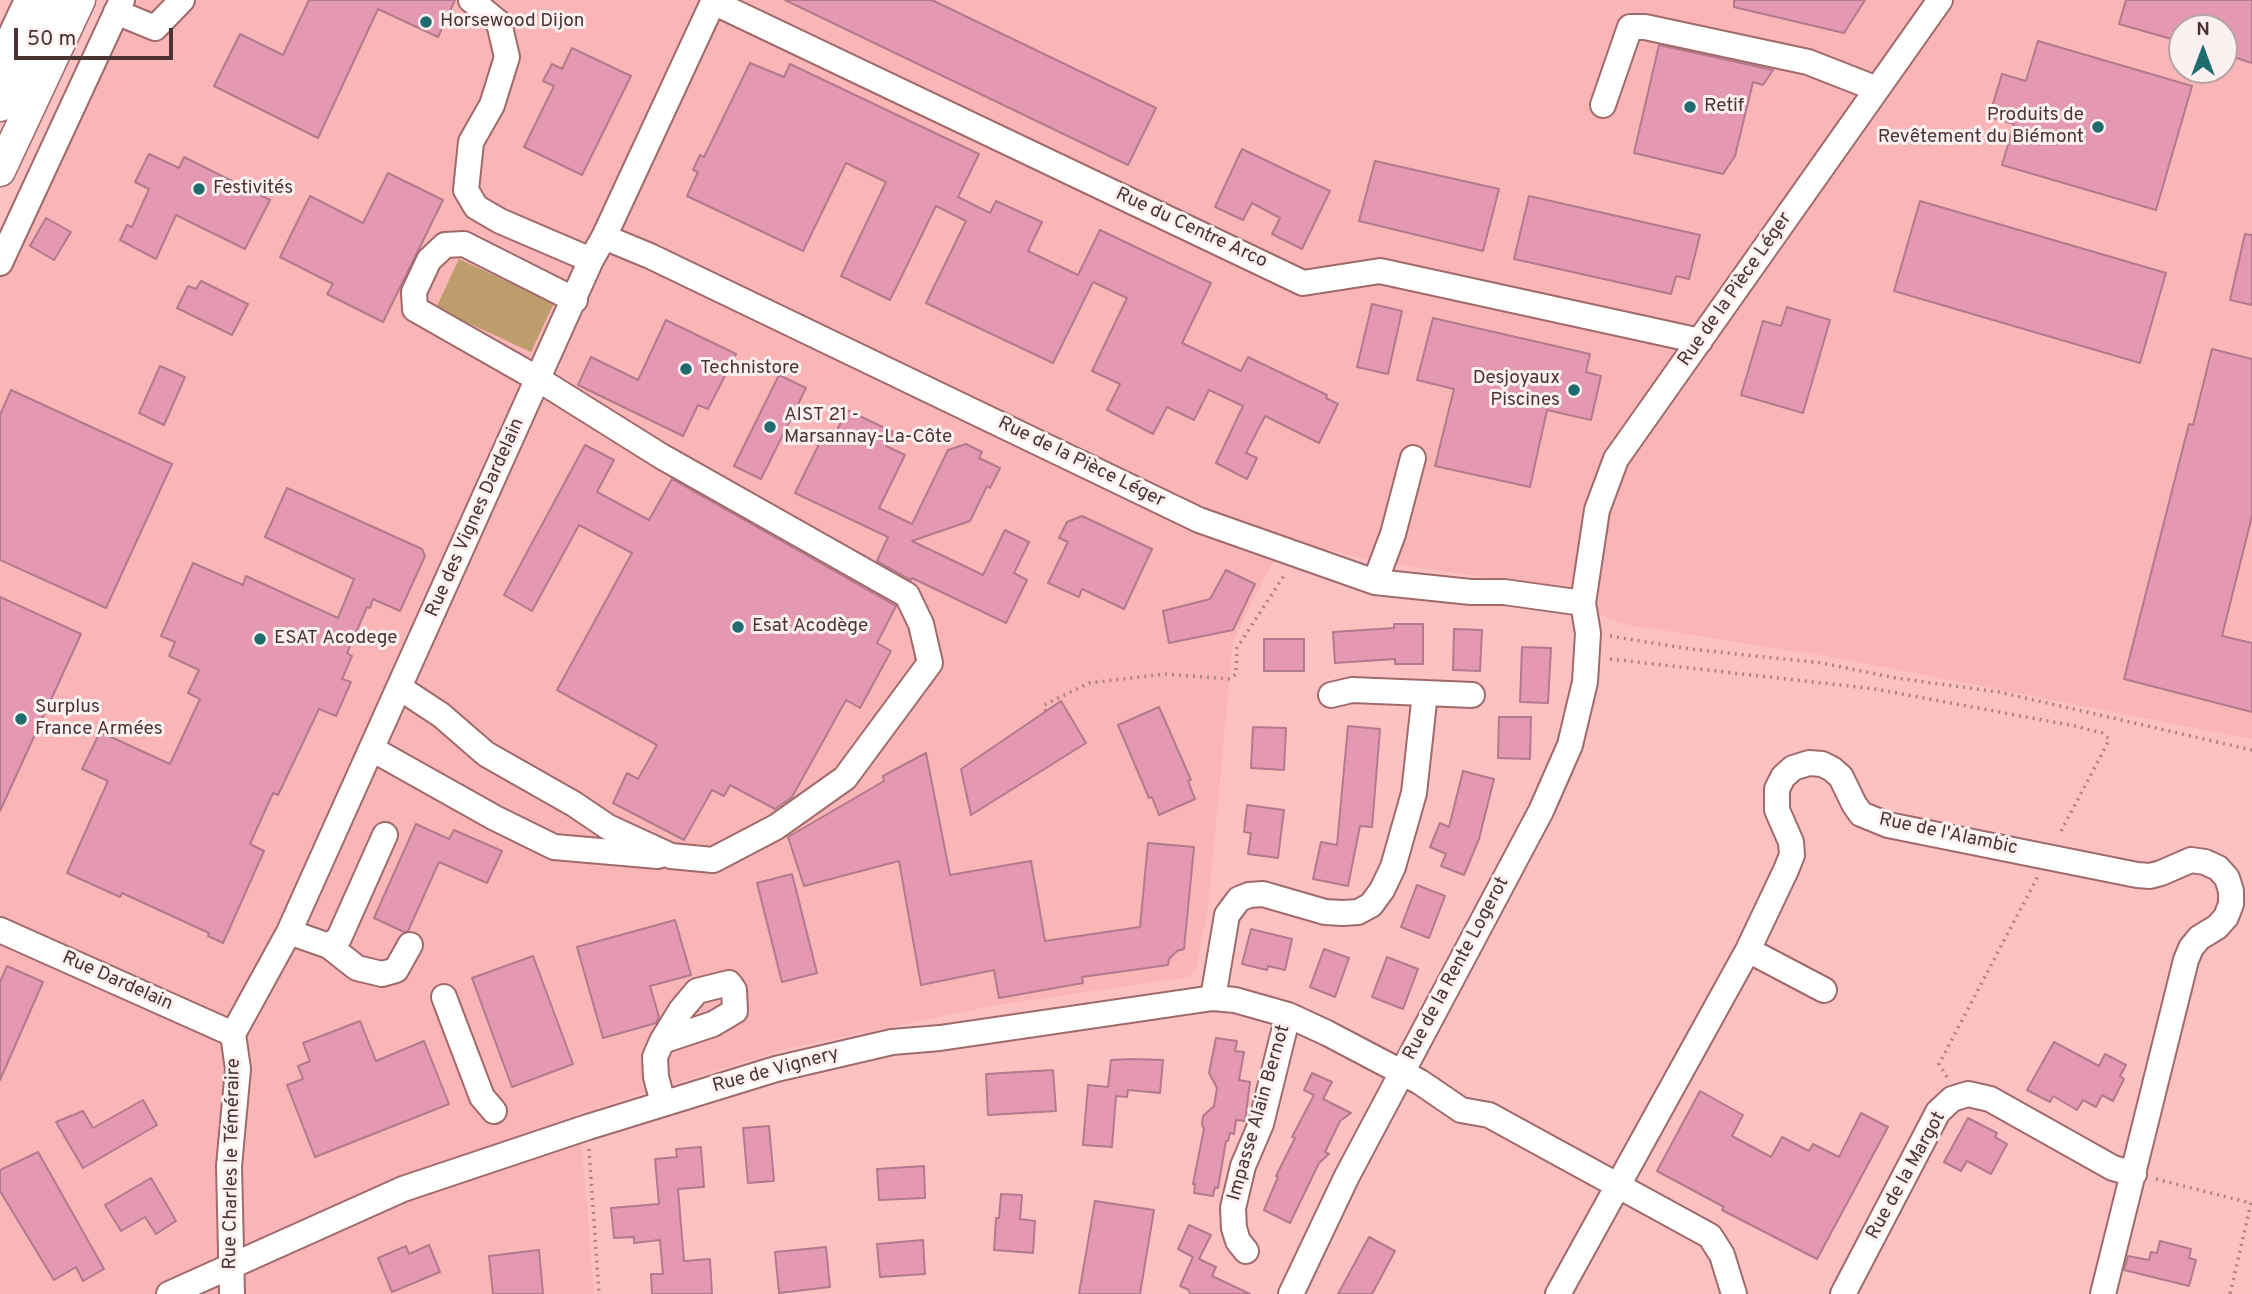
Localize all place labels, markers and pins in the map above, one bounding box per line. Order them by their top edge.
place label: Horsewood Dijon [440,11,585,33]
marker: Horsewood Dijon [418,14,434,30]
place label: Retif [1704,96,1744,118]
marker: Retif [1682,99,1698,115]
place label: Produits de Revêtement du Biémont [1878,105,2084,149]
marker: Produits de Revêtement du Biémont [2090,119,2106,135]
place label: Festivités [213,178,293,200]
marker: Festivités [191,181,207,197]
place label: Technistore [700,358,799,380]
marker: Technistore [678,361,694,377]
place label: Desjoyaux Piscines [1473,368,1560,412]
marker: Desjoyaux Piscines [1566,382,1582,398]
place label: AIST 21 - Marsannay-La-Côte [784,405,952,449]
marker: AIST 21 - Marsannay-La-Côte [762,419,778,435]
place label: Esat Acodège [752,616,868,638]
marker: Esat Acodège [730,619,746,635]
place label: ESAT Acodege [274,628,398,650]
marker: ESAT Acodege [252,631,268,647]
place label: Surplus France Armées [35,697,163,741]
marker: Surplus France Armées [13,711,29,727]

